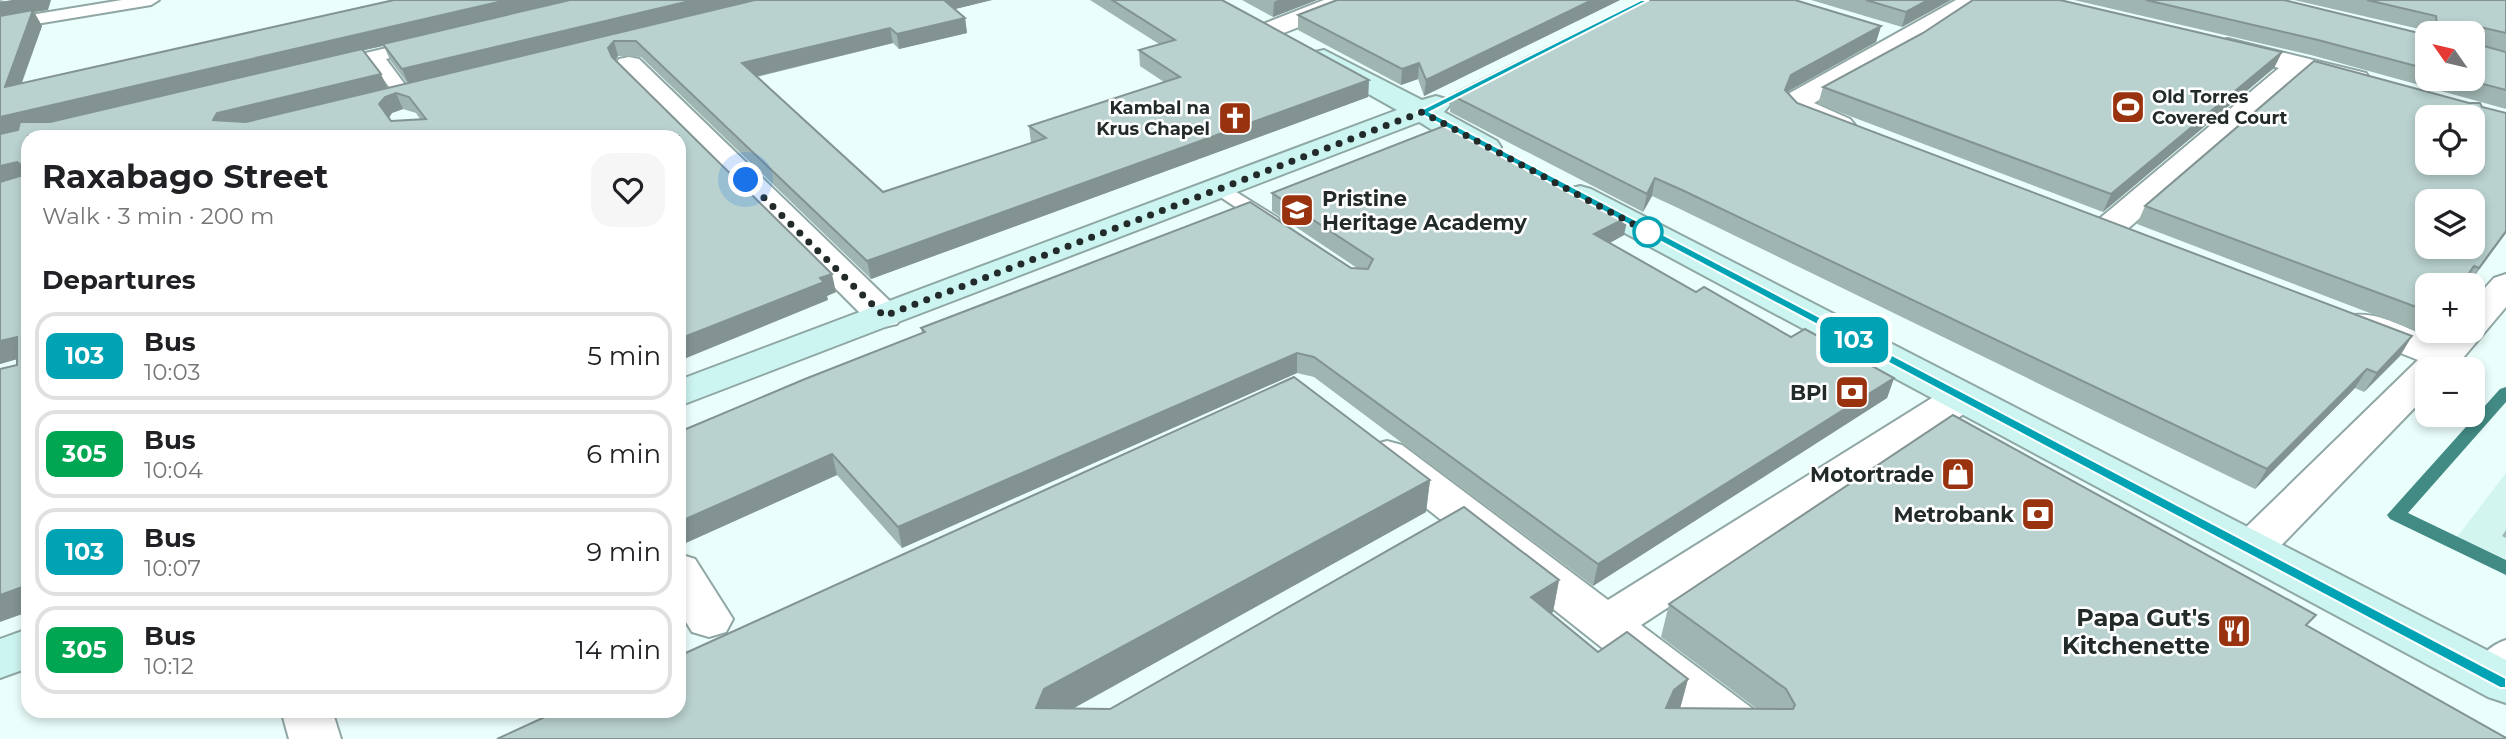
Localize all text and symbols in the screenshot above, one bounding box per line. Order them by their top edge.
north arrow [2415,21,2485,91]
map controls [2415,21,2485,427]
place label: Old Torres Covered Court [2152,86,2287,129]
sports icon: Old Torres Covered Court [2109,88,2147,126]
place label: Kambal na Krus Chapel [1096,97,1210,140]
church icon: Kambal na Krus Chapel [1216,99,1254,137]
button: locate [2415,105,2485,175]
button: heart [591,153,665,227]
text: Raxabago Street [42,156,328,196]
your location [728,162,763,197]
place label: Pristine Heritage Academy [1322,186,1527,235]
button: layers [2415,189,2485,259]
school or university icon: Pristine Heritage Academy [1278,191,1316,229]
text: Walk · 3 min · 200 m [42,202,275,230]
unlabelled marker [1633,217,1663,247]
text: Departures [42,264,196,296]
button: + [2415,273,2485,343]
line badge: 103 [1814,317,1894,363]
text: 103 [1834,325,1874,354]
text: Bus [144,326,196,358]
text: 5 min [587,340,661,372]
text: 103 [65,341,104,370]
button: − [2415,357,2485,427]
text: 10:03 [144,358,200,386]
bank icon: BPI [1833,373,1871,411]
place label: BPI [1790,380,1828,405]
text: Bus [144,424,196,456]
text: 6 min [586,438,661,470]
text: 305 [62,439,107,468]
shop icon: Motortrade [1939,455,1977,493]
text: 10:04 [144,456,203,484]
place label: Motortrade [1810,462,1934,487]
bank icon: Metrobank [2019,495,2057,533]
place label: Metrobank [1893,502,2014,527]
text: Bus [144,522,196,554]
text: 9 min [586,536,661,568]
text: 103 [65,537,104,566]
text: 10:07 [144,554,201,582]
place label: Papa Gut's Kitchenette [2062,603,2210,660]
restaurant icon: Papa Gut's Kitchenette [2215,612,2253,650]
text: Bus [144,620,196,652]
text: 14 min [575,634,661,666]
text: 305 [62,635,107,664]
text: 10:12 [144,652,194,680]

